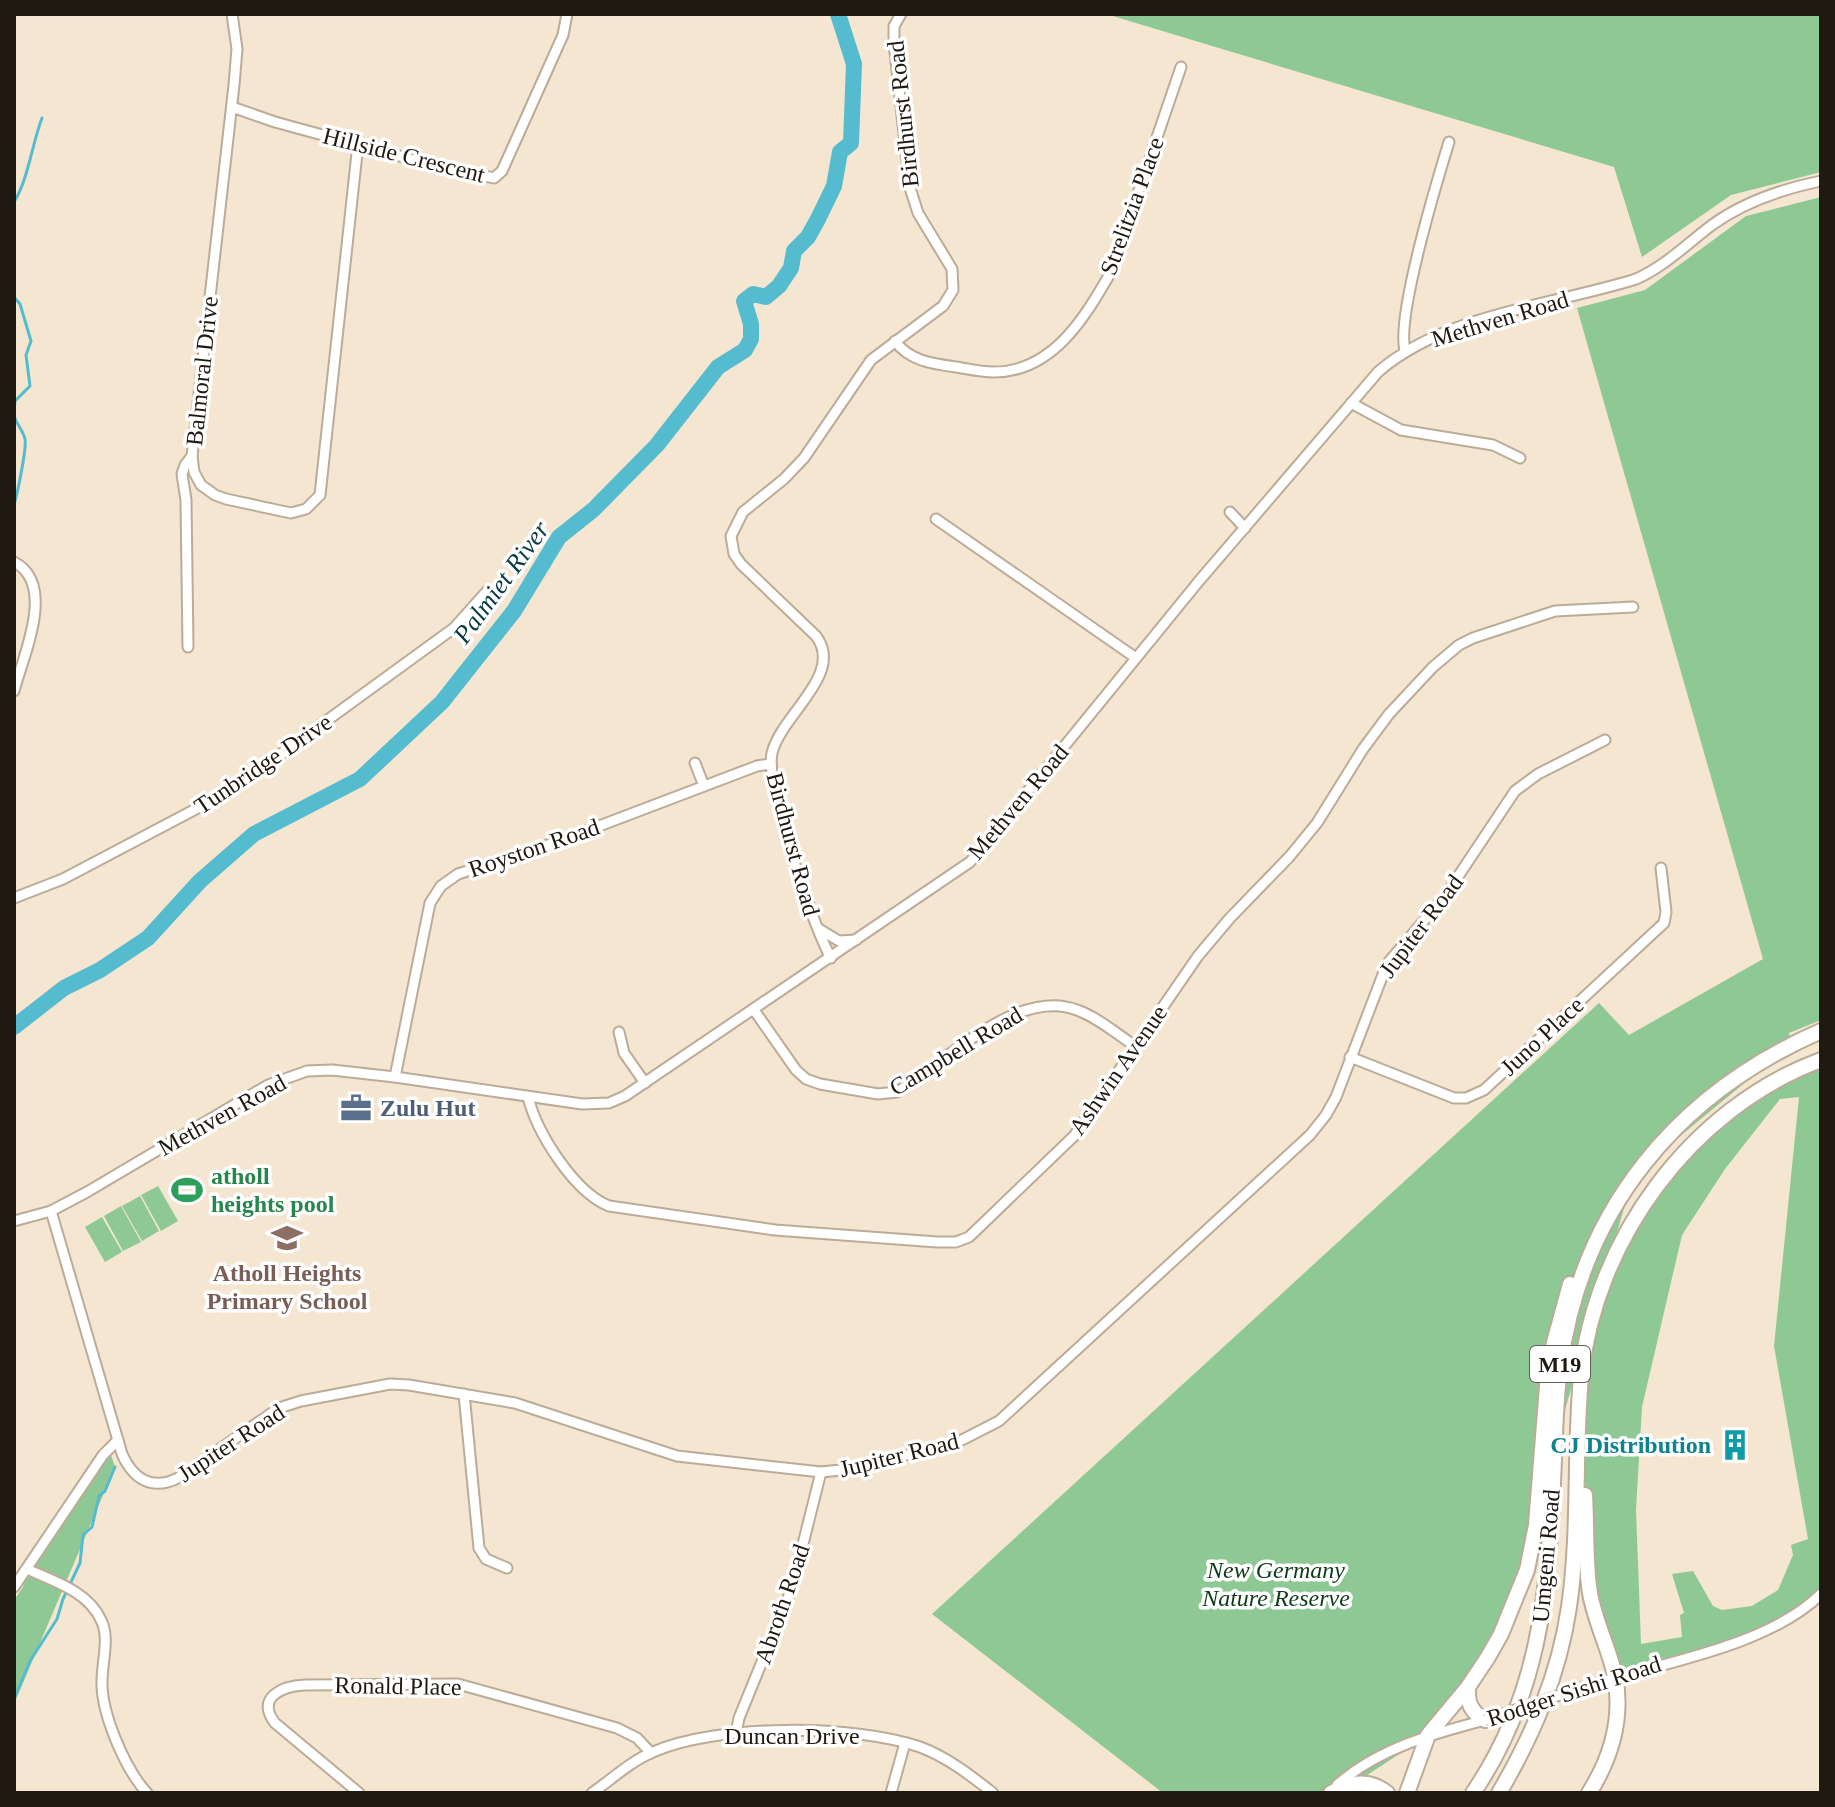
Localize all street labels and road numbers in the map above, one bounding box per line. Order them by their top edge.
street label: Birdhurst Road [882,39,924,189]
street label: Hillside Crescent [320,122,488,188]
street label: Strelitzia Place [1095,134,1169,278]
street label: Methven Road [1428,286,1572,352]
street label: Balmoral Drive [181,295,223,447]
street label: Tunbridge Drive [189,709,337,819]
street label: Methven Road [962,739,1074,865]
street label: Birdhurst Road [761,769,825,919]
street label: Royston Road [465,813,603,883]
street label: Jupiter Road [1374,869,1468,983]
street label: Juno Place [1495,991,1589,1081]
street label: Ashwin Avenue [1064,1000,1172,1140]
street label: Campbell Road [885,1001,1027,1101]
street label: Methven Road [154,1069,290,1161]
road number: M19 [1530,1346,1590,1382]
street label: Jupiter Road [173,1399,289,1487]
street label: Jupiter Road [837,1428,961,1482]
street label: Umgeni Road [1527,1488,1565,1624]
street label: Abroth Road [749,1541,815,1667]
street label: Rodger Sishi Road [1484,1651,1664,1731]
street label: Ronald Place [334,1672,462,1700]
street label: Duncan Drive [724,1723,860,1749]

